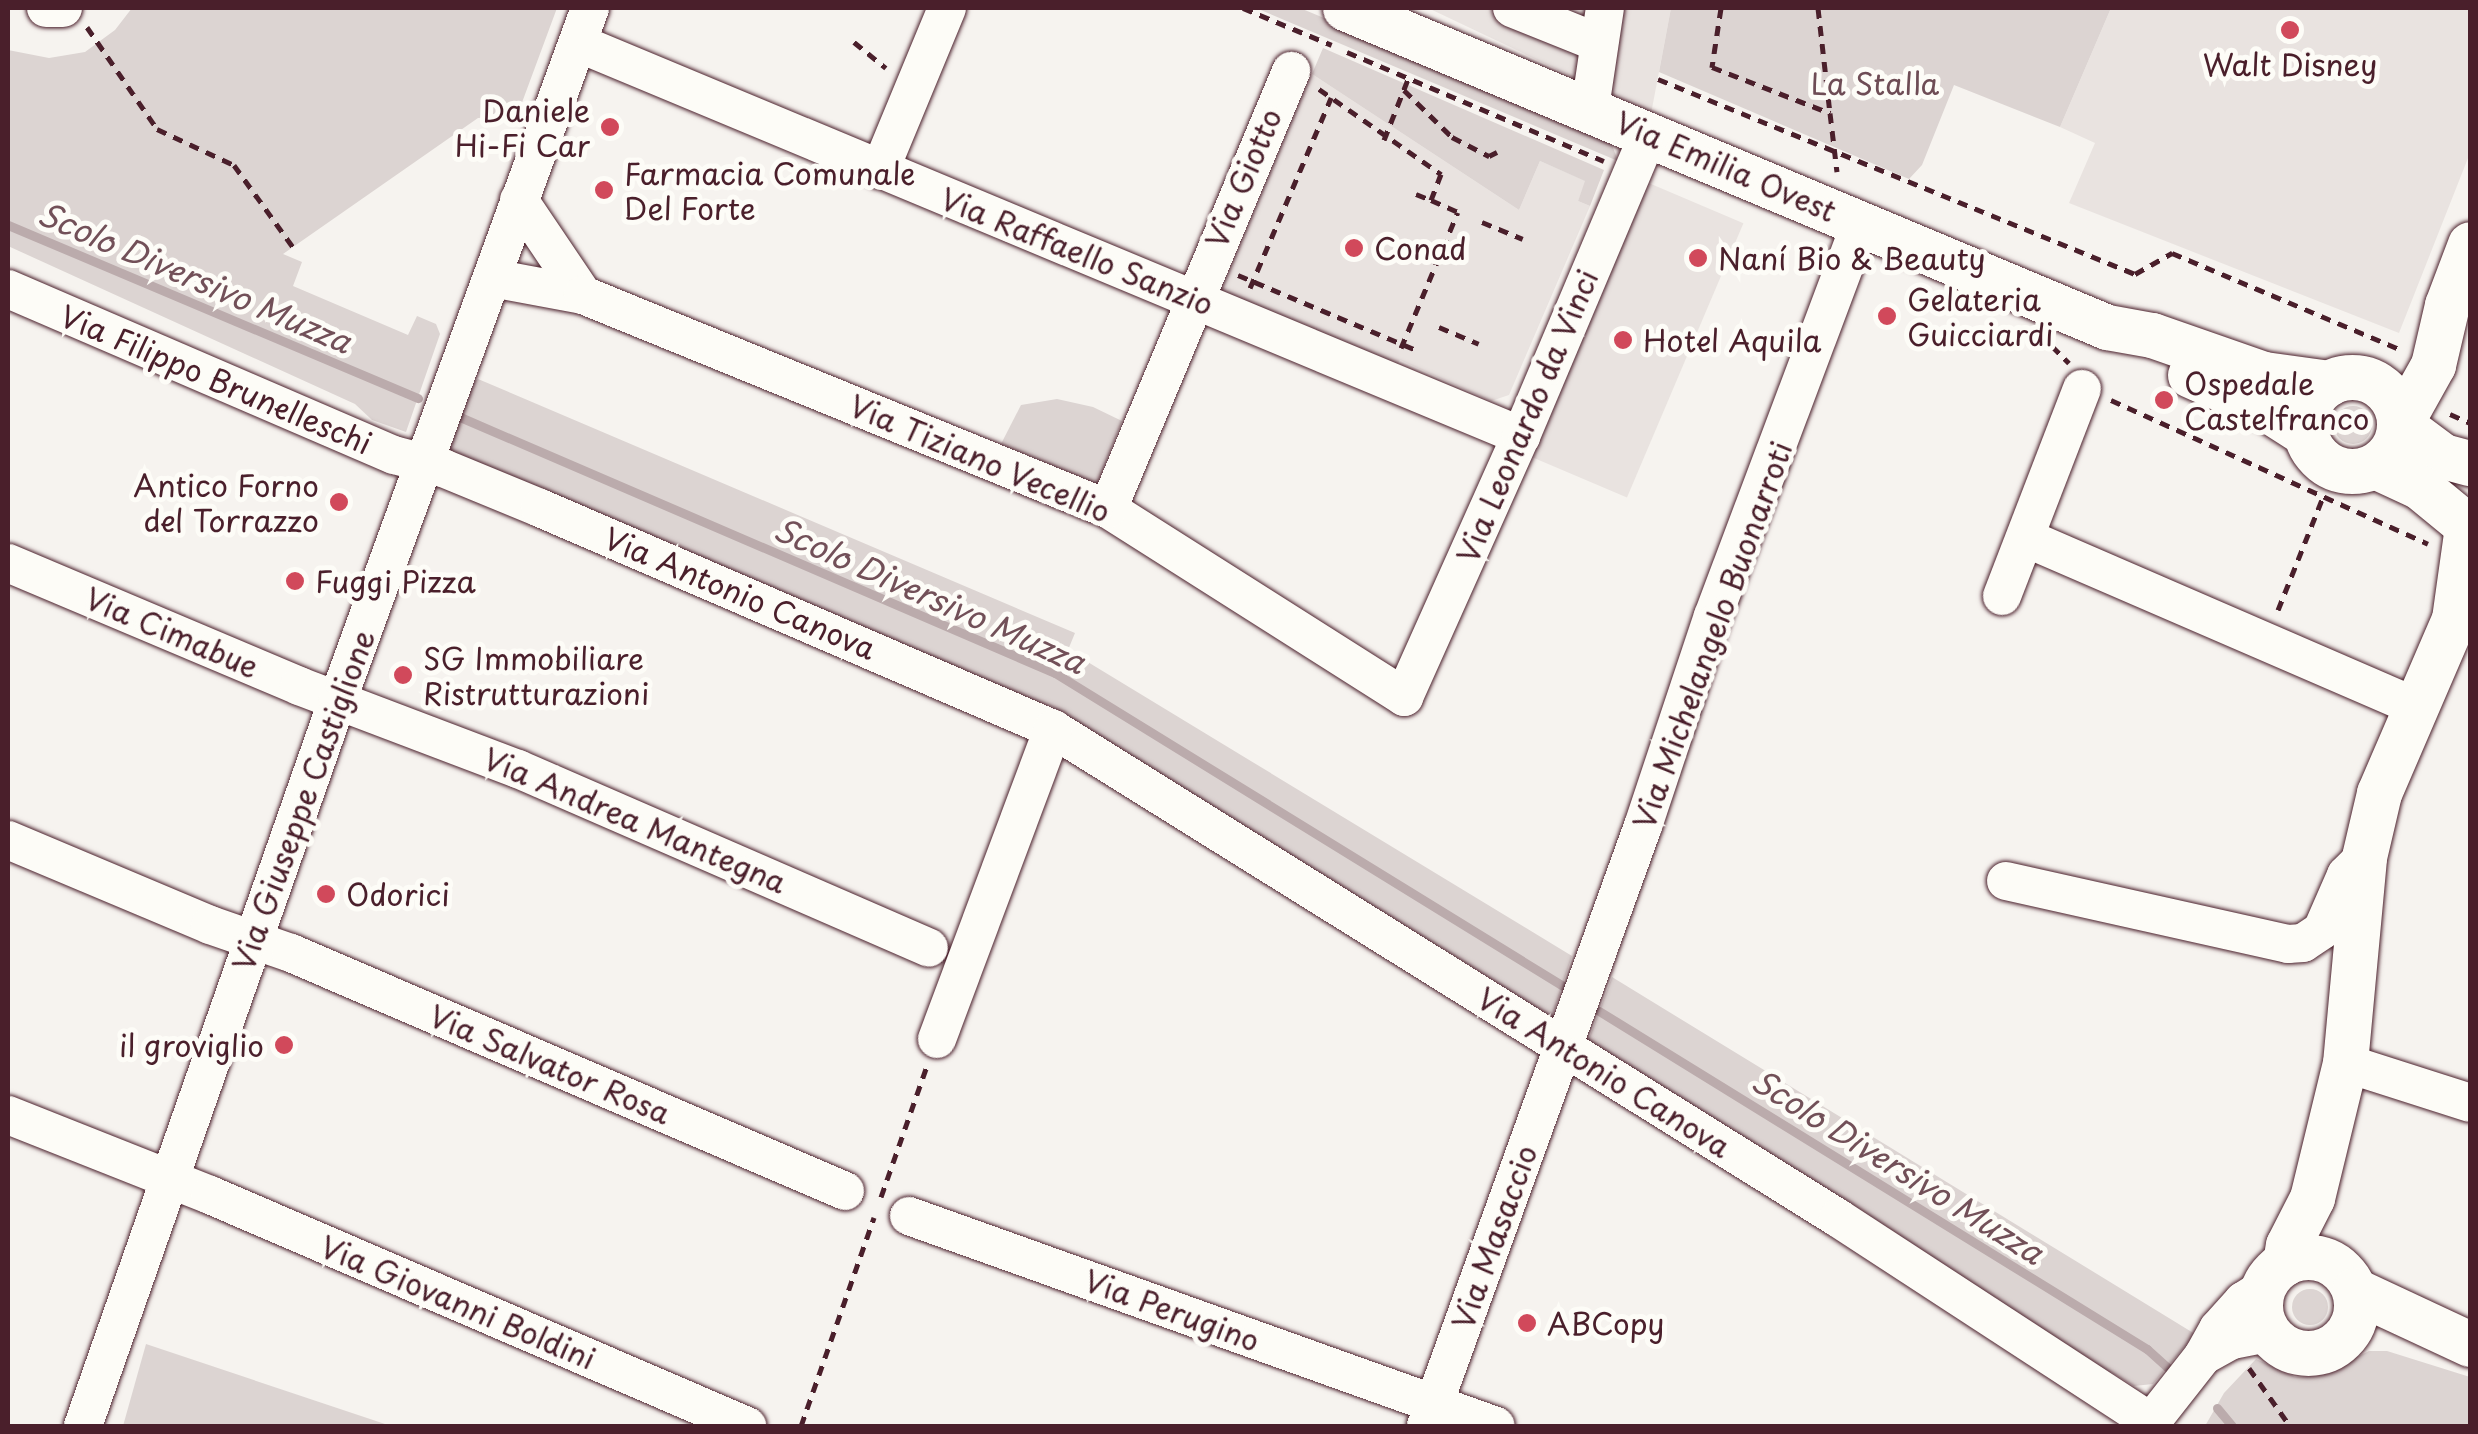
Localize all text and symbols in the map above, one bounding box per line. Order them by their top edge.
marker: Walt Disney [2279,19,2301,41]
place label: Walt Disney [2203,46,2377,82]
park label: La Stalla [1810,65,1940,101]
place label: Daniele Hi-Fi Car [455,92,590,162]
street label: Via Giotto [1198,103,1288,253]
street label: Via Emilia Ovest [1610,103,1842,229]
marker: Daniele Hi-Fi Car [599,116,621,138]
place label: Farmacia Comunale Del Forte [624,155,917,226]
marker: Farmacia Comunale Del Forte [593,179,615,201]
street label: Via Raffaello Sanzio [936,180,1218,322]
water label: Scolo Diversivo Muzza [31,193,359,361]
place label: Conad [1374,230,1467,266]
marker: Conad [1343,237,1365,259]
place label: Naní Bio & Beauty [1718,240,1987,276]
marker: Naní Bio & Beauty [1687,247,1709,269]
street label: Via Leonardo da Vinci [1449,264,1605,568]
place label: Gelateria Guicciardi [1907,281,2054,352]
street label: Via Filippo Brunelleschi [55,297,377,461]
marker: Gelateria Guicciardi [1876,305,1898,327]
place label: Hotel Aquila [1643,322,1822,358]
marker: Hotel Aquila [1612,329,1634,351]
place label: Ospedale Castelfranco [2184,365,2369,436]
street label: Via Tiziano Vecellio [845,387,1115,529]
marker: Ospedale Castelfranco [2153,389,2175,411]
street label: Via Michelangelo Buonarroti [1625,437,1799,833]
place label: Antico Forno del Torrazzo [133,467,319,538]
marker: Antico Forno del Torrazzo [328,491,350,513]
water label: Scolo Diversivo Muzza [767,508,1093,682]
street label: Via Antonio Canova [599,520,881,666]
place label: Fuggi Pizza [315,563,475,599]
marker: Fuggi Pizza [284,570,306,592]
street label: Via Cimabue [80,580,264,684]
street label: Via Giuseppe Castiglione [225,625,381,975]
place label: SG Immobiliare Ristrutturazioni [423,640,649,710]
marker: SG Immobiliare Ristrutturazioni [392,664,414,686]
street label: Via Andrea Mantegna [479,740,791,900]
place label: Odorici [346,876,450,912]
marker: Odorici [315,883,337,905]
street label: Via Antonio Canova [1471,980,1737,1164]
street label: Via Salvator Rosa [425,997,675,1131]
place label: il groviglio [117,1027,264,1063]
marker: il groviglio [273,1034,295,1056]
water label: Scolo Diversivo Muzza [1744,1060,2052,1272]
street label: Via Masaccio [1444,1140,1544,1334]
street label: Via Giovanni Boldini [315,1228,601,1376]
street label: Via Perugino [1081,1262,1263,1358]
place label: ABCopy [1547,1305,1664,1341]
marker: ABCopy [1516,1312,1538,1334]

